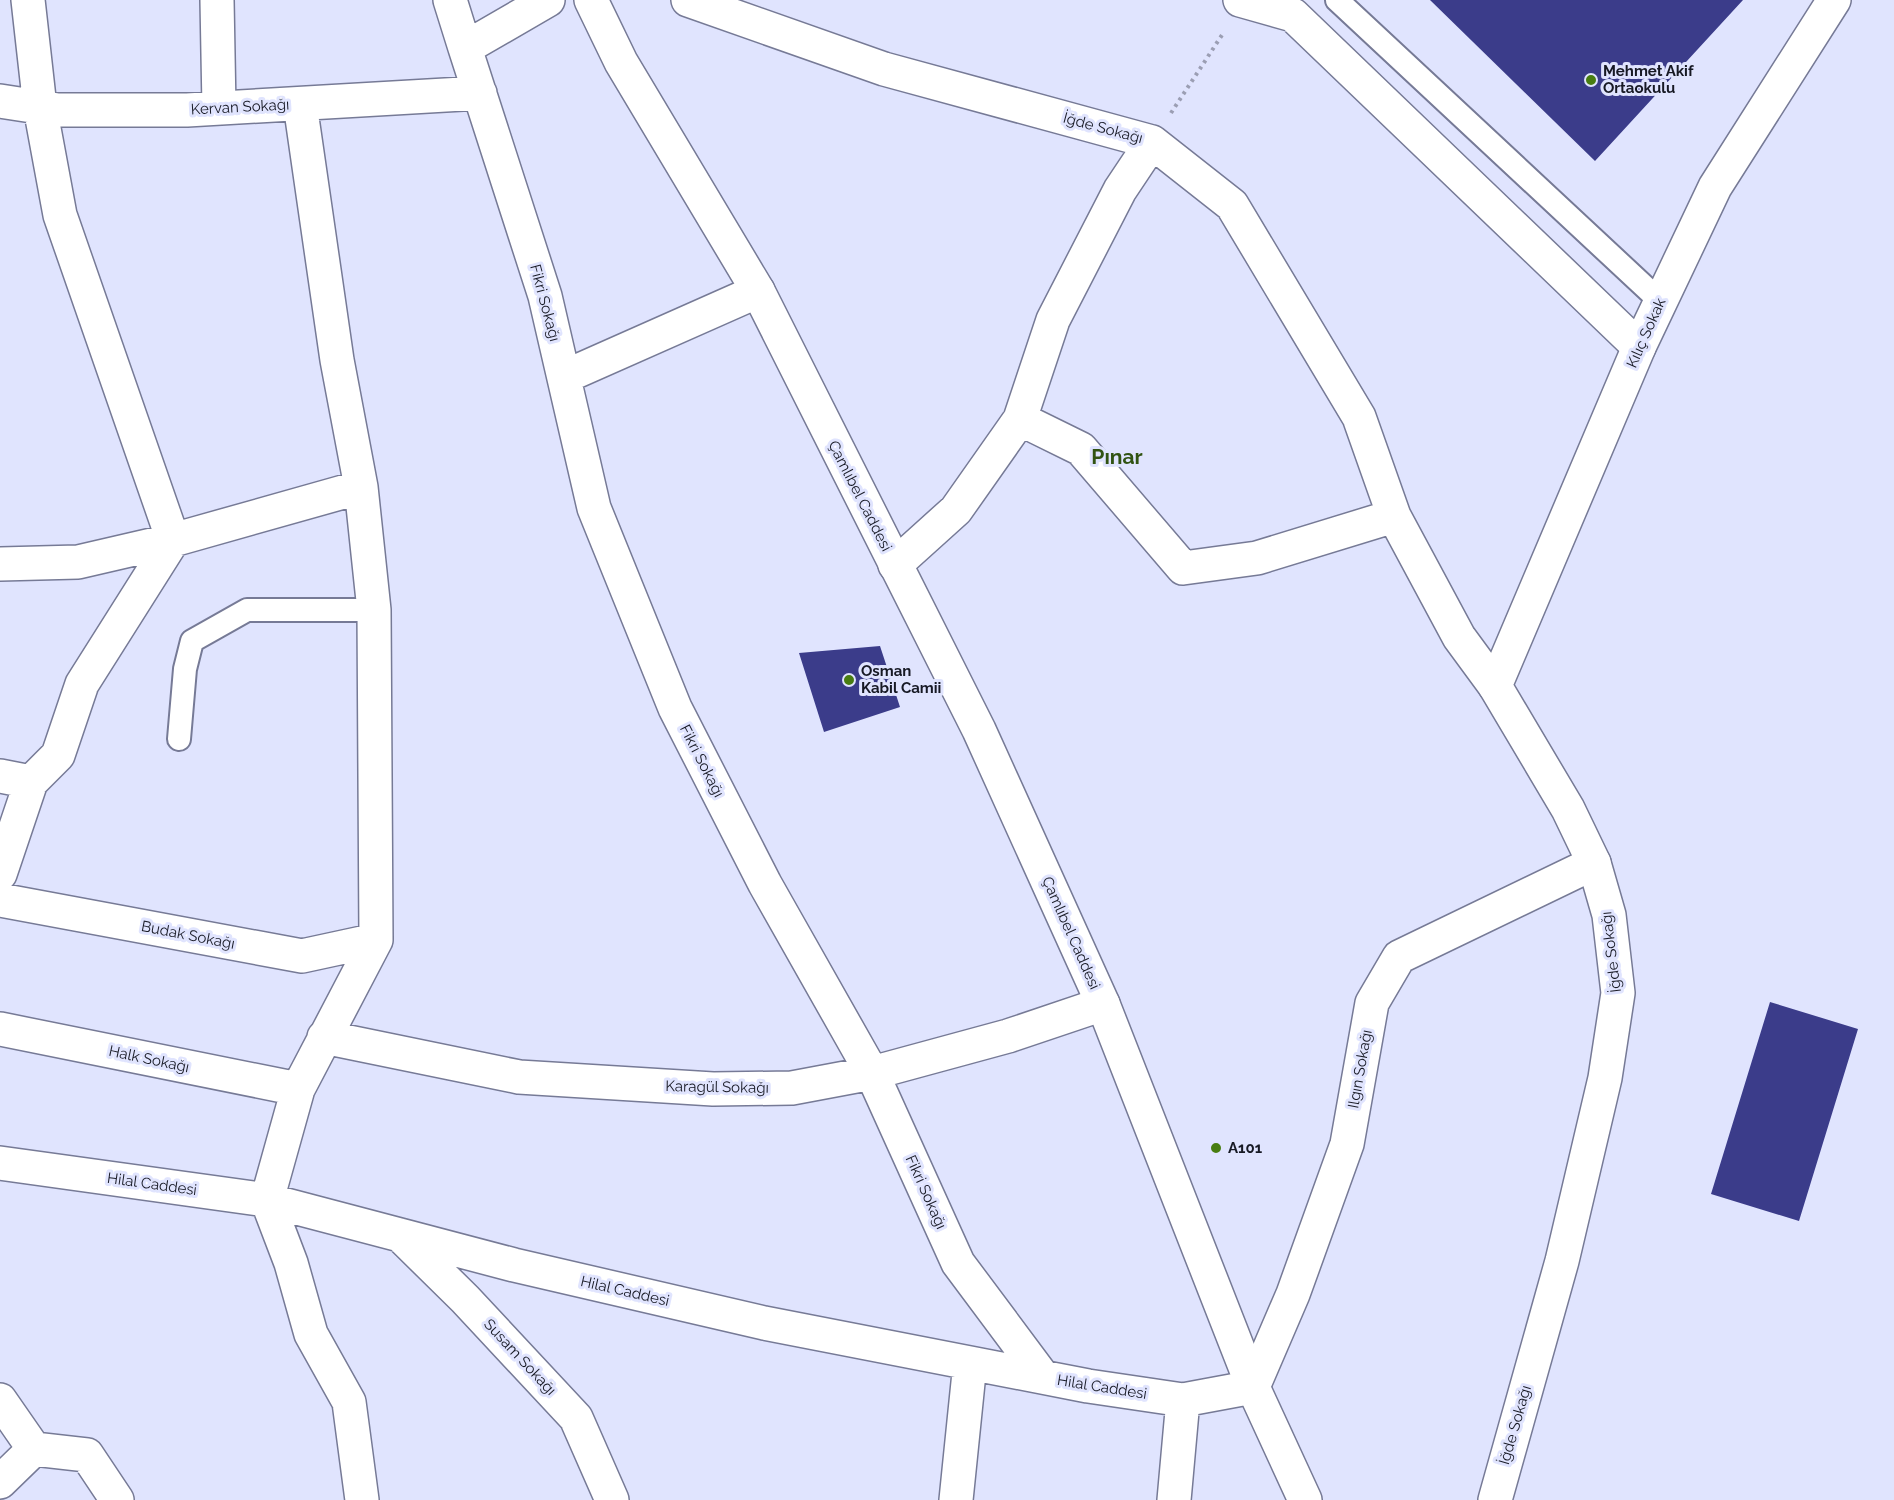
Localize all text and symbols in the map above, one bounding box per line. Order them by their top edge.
place label: Mehmet Akif Ortaokulu [1603,62,1694,97]
marker: Mehmet Akif Ortaokulu [1584,73,1598,87]
street label: Kervan Sokağı [190,95,290,119]
street label: İğde Sokağı [1061,108,1145,147]
street label: Fikri Sokağı [526,262,564,344]
street label: Kılıç Sokak [1623,295,1669,371]
street label: Çamlıbel Caddesi [824,438,896,554]
district label: Pınar [1091,444,1143,469]
place label: Osman Kabil Camii [861,662,941,697]
marker: Osman Kabil Camii [842,673,856,687]
street label: Fikri Sokağı [676,722,728,800]
street label: Çamlıbel Caddesi [1038,874,1104,992]
street label: İğde Sokağı [1596,910,1625,994]
street label: Budak Sokağı [140,917,236,953]
street label: Ilgın Sokağı [1344,1028,1376,1110]
street label: Halk Sokağı [107,1042,191,1076]
street label: Karagül Sokağı [665,1077,769,1097]
place label: A101 [1228,1139,1263,1157]
marker: A101 [1209,1141,1223,1155]
street label: Fikri Sokağı [902,1152,950,1232]
street label: Hilal Caddesi [106,1169,198,1199]
street label: Hilal Caddesi [579,1272,671,1310]
street label: Susam Sokağı [480,1315,560,1399]
street label: Hilal Caddesi [1056,1371,1148,1403]
street label: İğde Sokağı [1494,1383,1535,1467]

